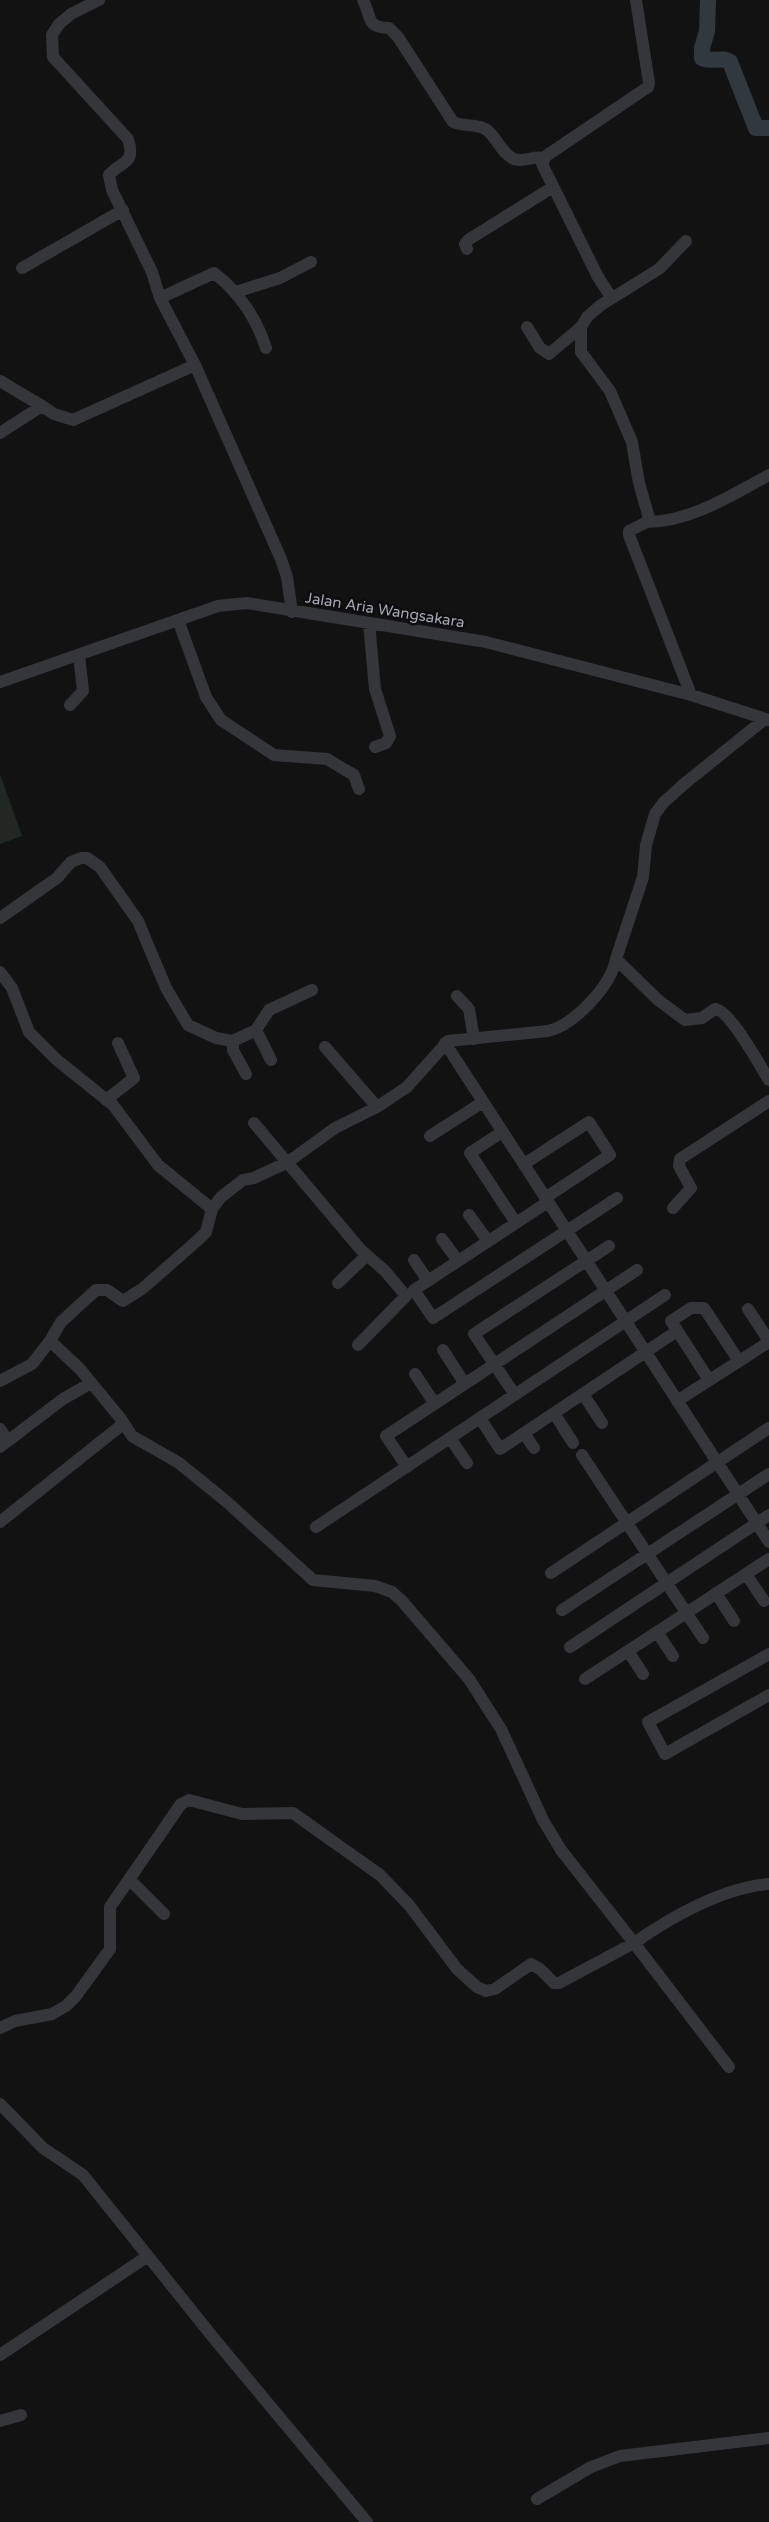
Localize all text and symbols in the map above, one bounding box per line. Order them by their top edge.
street label: Jalan Aria Wangsakara [304,588,466,632]

